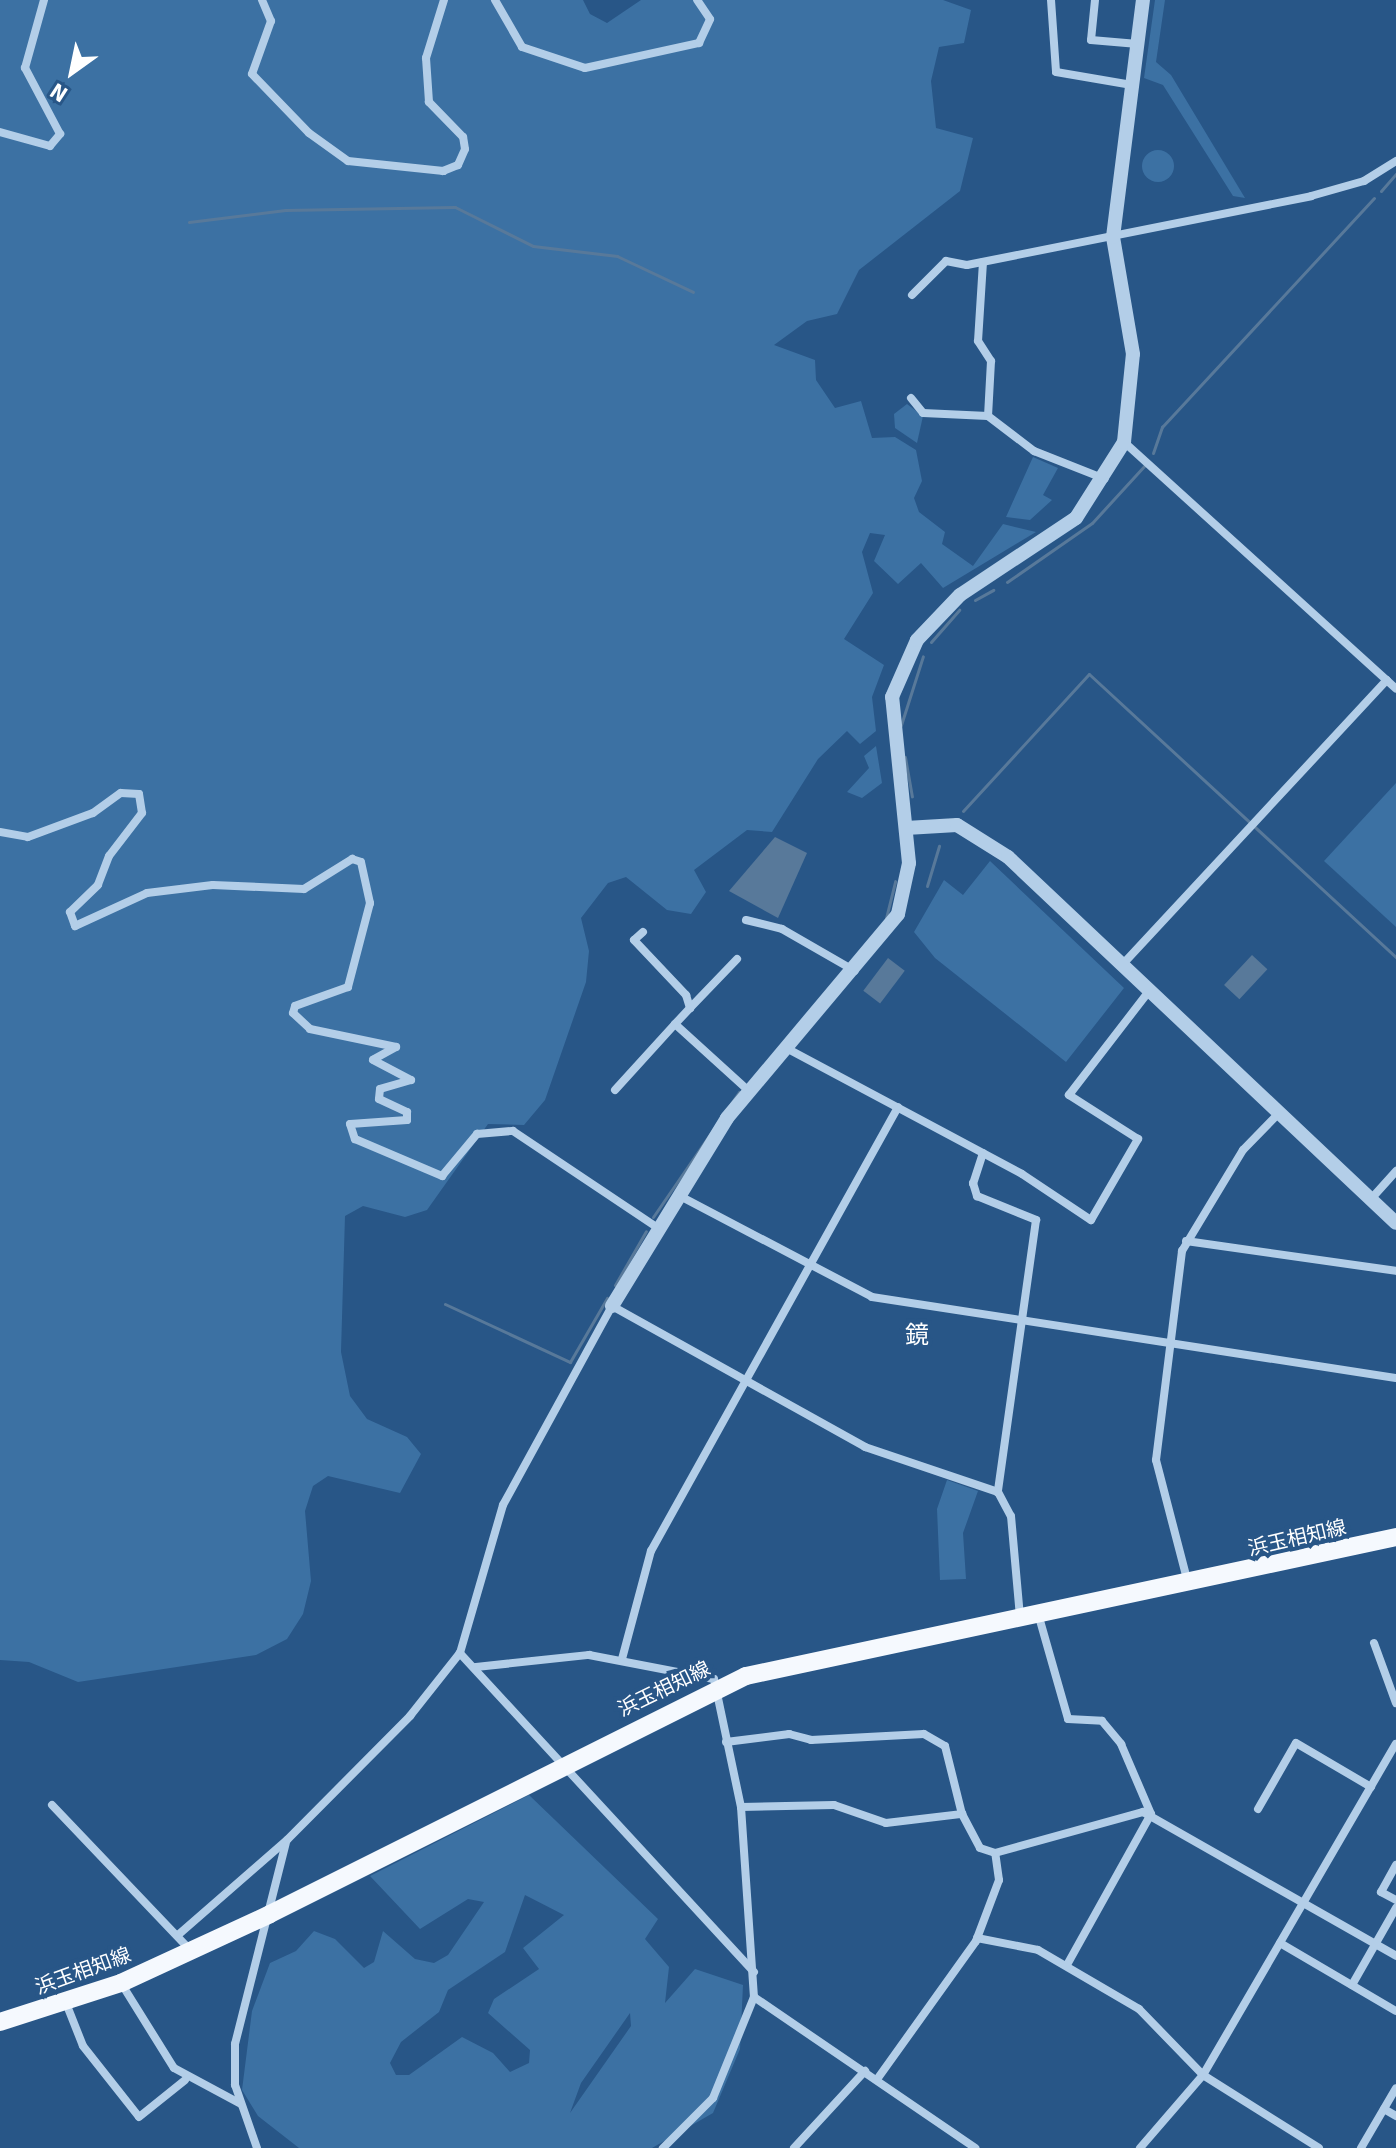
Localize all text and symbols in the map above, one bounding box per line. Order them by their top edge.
north arrow [32,32,112,112]
text: N [45,77,72,108]
district label: 鏡 [905,1322,929,1350]
street label: 浜玉相知線 [1246,1515,1348,1561]
street label: 浜玉相知線 [614,1656,714,1722]
street label: 浜玉相知線 [32,1943,134,1999]

